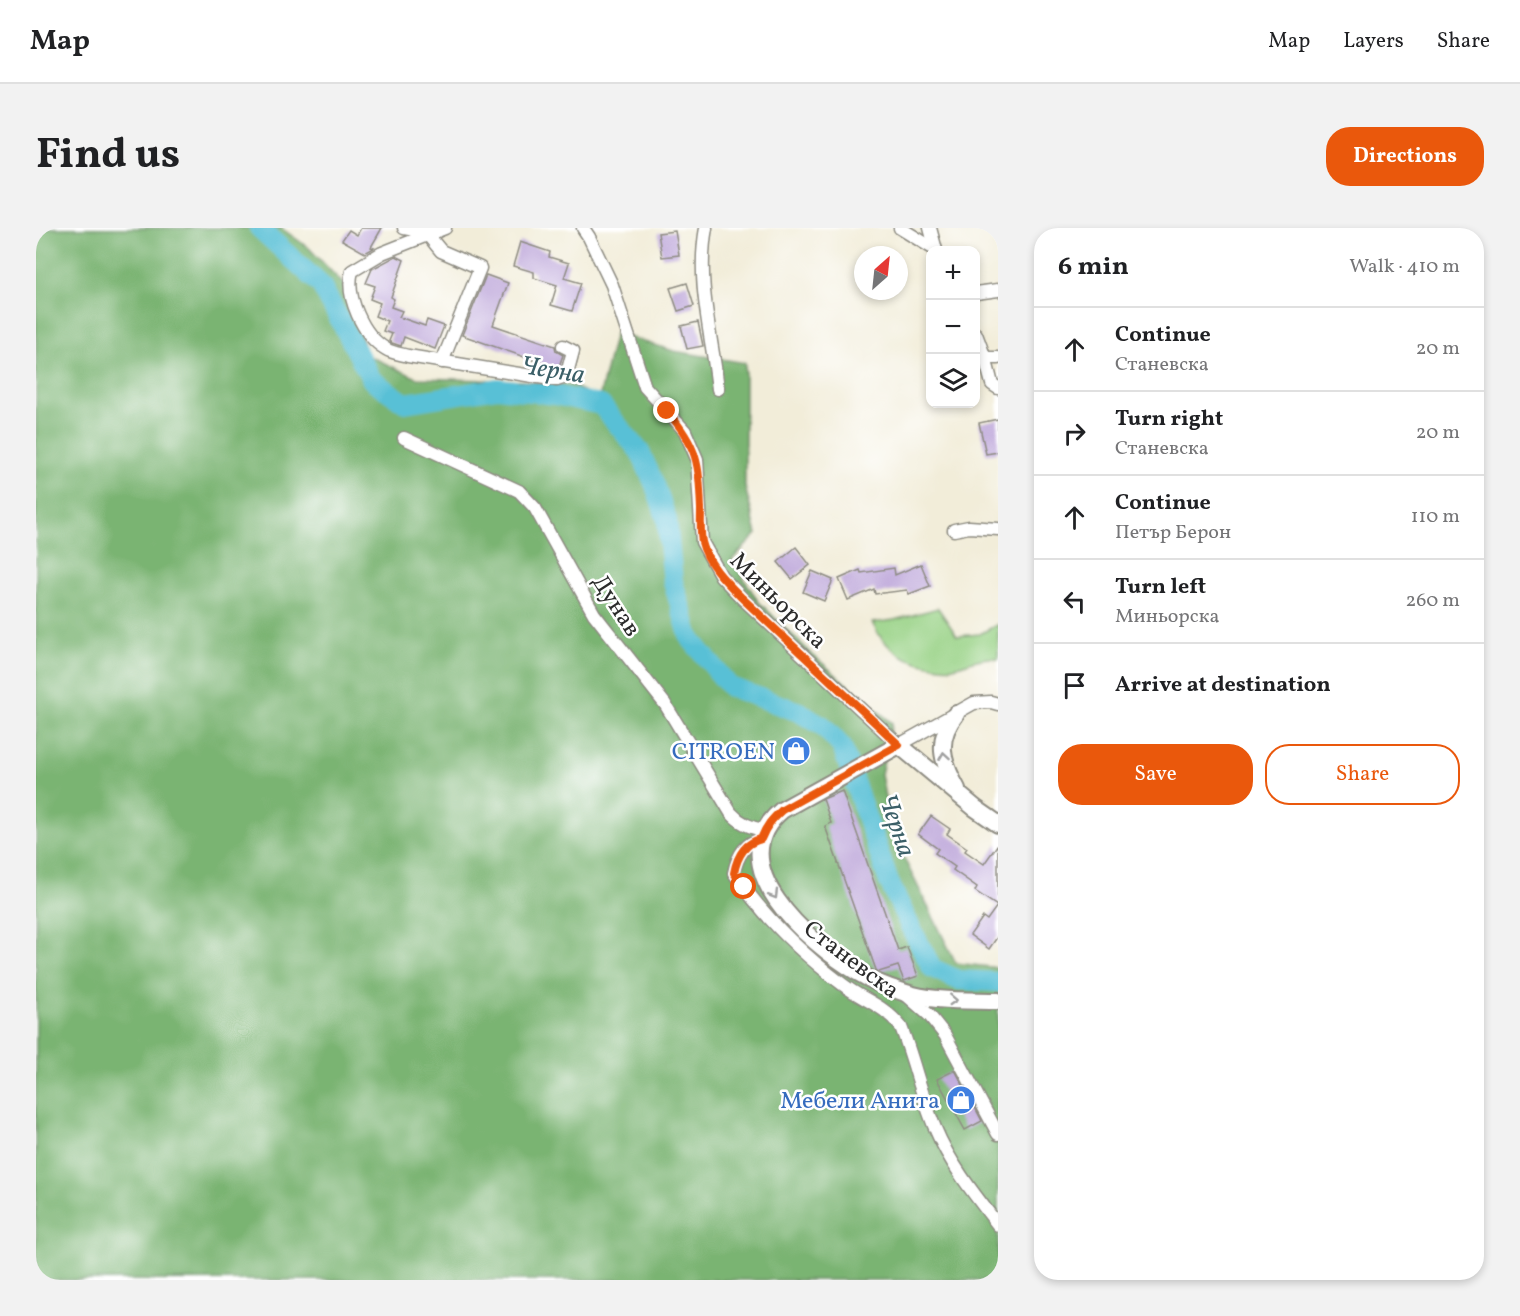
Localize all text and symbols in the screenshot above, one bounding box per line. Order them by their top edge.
text: Map [30,22,90,61]
text: Map [1268,27,1310,56]
text: Layers [1343,27,1404,56]
text: Share [1437,27,1490,56]
text: Find us [36,127,180,186]
button: Directions [1326,127,1484,186]
north arrow [854,246,908,300]
map controls [926,246,980,408]
button: + [926,246,980,300]
text: 6 min [1058,249,1129,285]
text: Walk · 410 m [1349,253,1460,281]
button: − [926,300,980,354]
text: Continue [1115,320,1211,351]
icon: ahead [1058,333,1091,366]
text: 20 m [1416,335,1460,363]
water label: Черна [518,348,587,394]
text: Станевска [1115,351,1209,379]
button: layers [926,354,980,408]
route end [653,397,679,423]
text: Turn right [1115,404,1223,435]
icon: right [1058,417,1091,450]
text: 20 m [1416,419,1460,447]
text: Станевска [1115,435,1209,463]
text: Continue [1115,488,1211,519]
icon: ahead [1058,501,1091,534]
text: 110 m [1411,503,1460,531]
text: Петър Берон [1115,519,1231,547]
street label: Миньорска [721,545,834,658]
street label: Дунав [582,568,648,644]
text: Turn left [1115,572,1206,603]
icon: left [1058,585,1091,618]
text: 260 m [1405,587,1460,615]
text: Миньорска [1115,603,1219,631]
icon: arrive [1058,669,1091,702]
text: Arrive at destination [1115,670,1331,701]
shop icon: CITROEN [780,735,812,767]
place label: CITROEN [672,736,775,770]
button: Save [1058,744,1253,805]
button: Share [1265,744,1460,805]
one-way arrow [938,752,951,762]
water label: Черна [869,789,924,862]
route start [730,873,756,899]
one-way arrow [766,888,777,899]
street label: Станевска [796,913,906,1008]
one-way arrow [948,993,957,1006]
shop icon: Мебели Анита [945,1084,977,1116]
place label: Мебели Анита [780,1085,940,1119]

